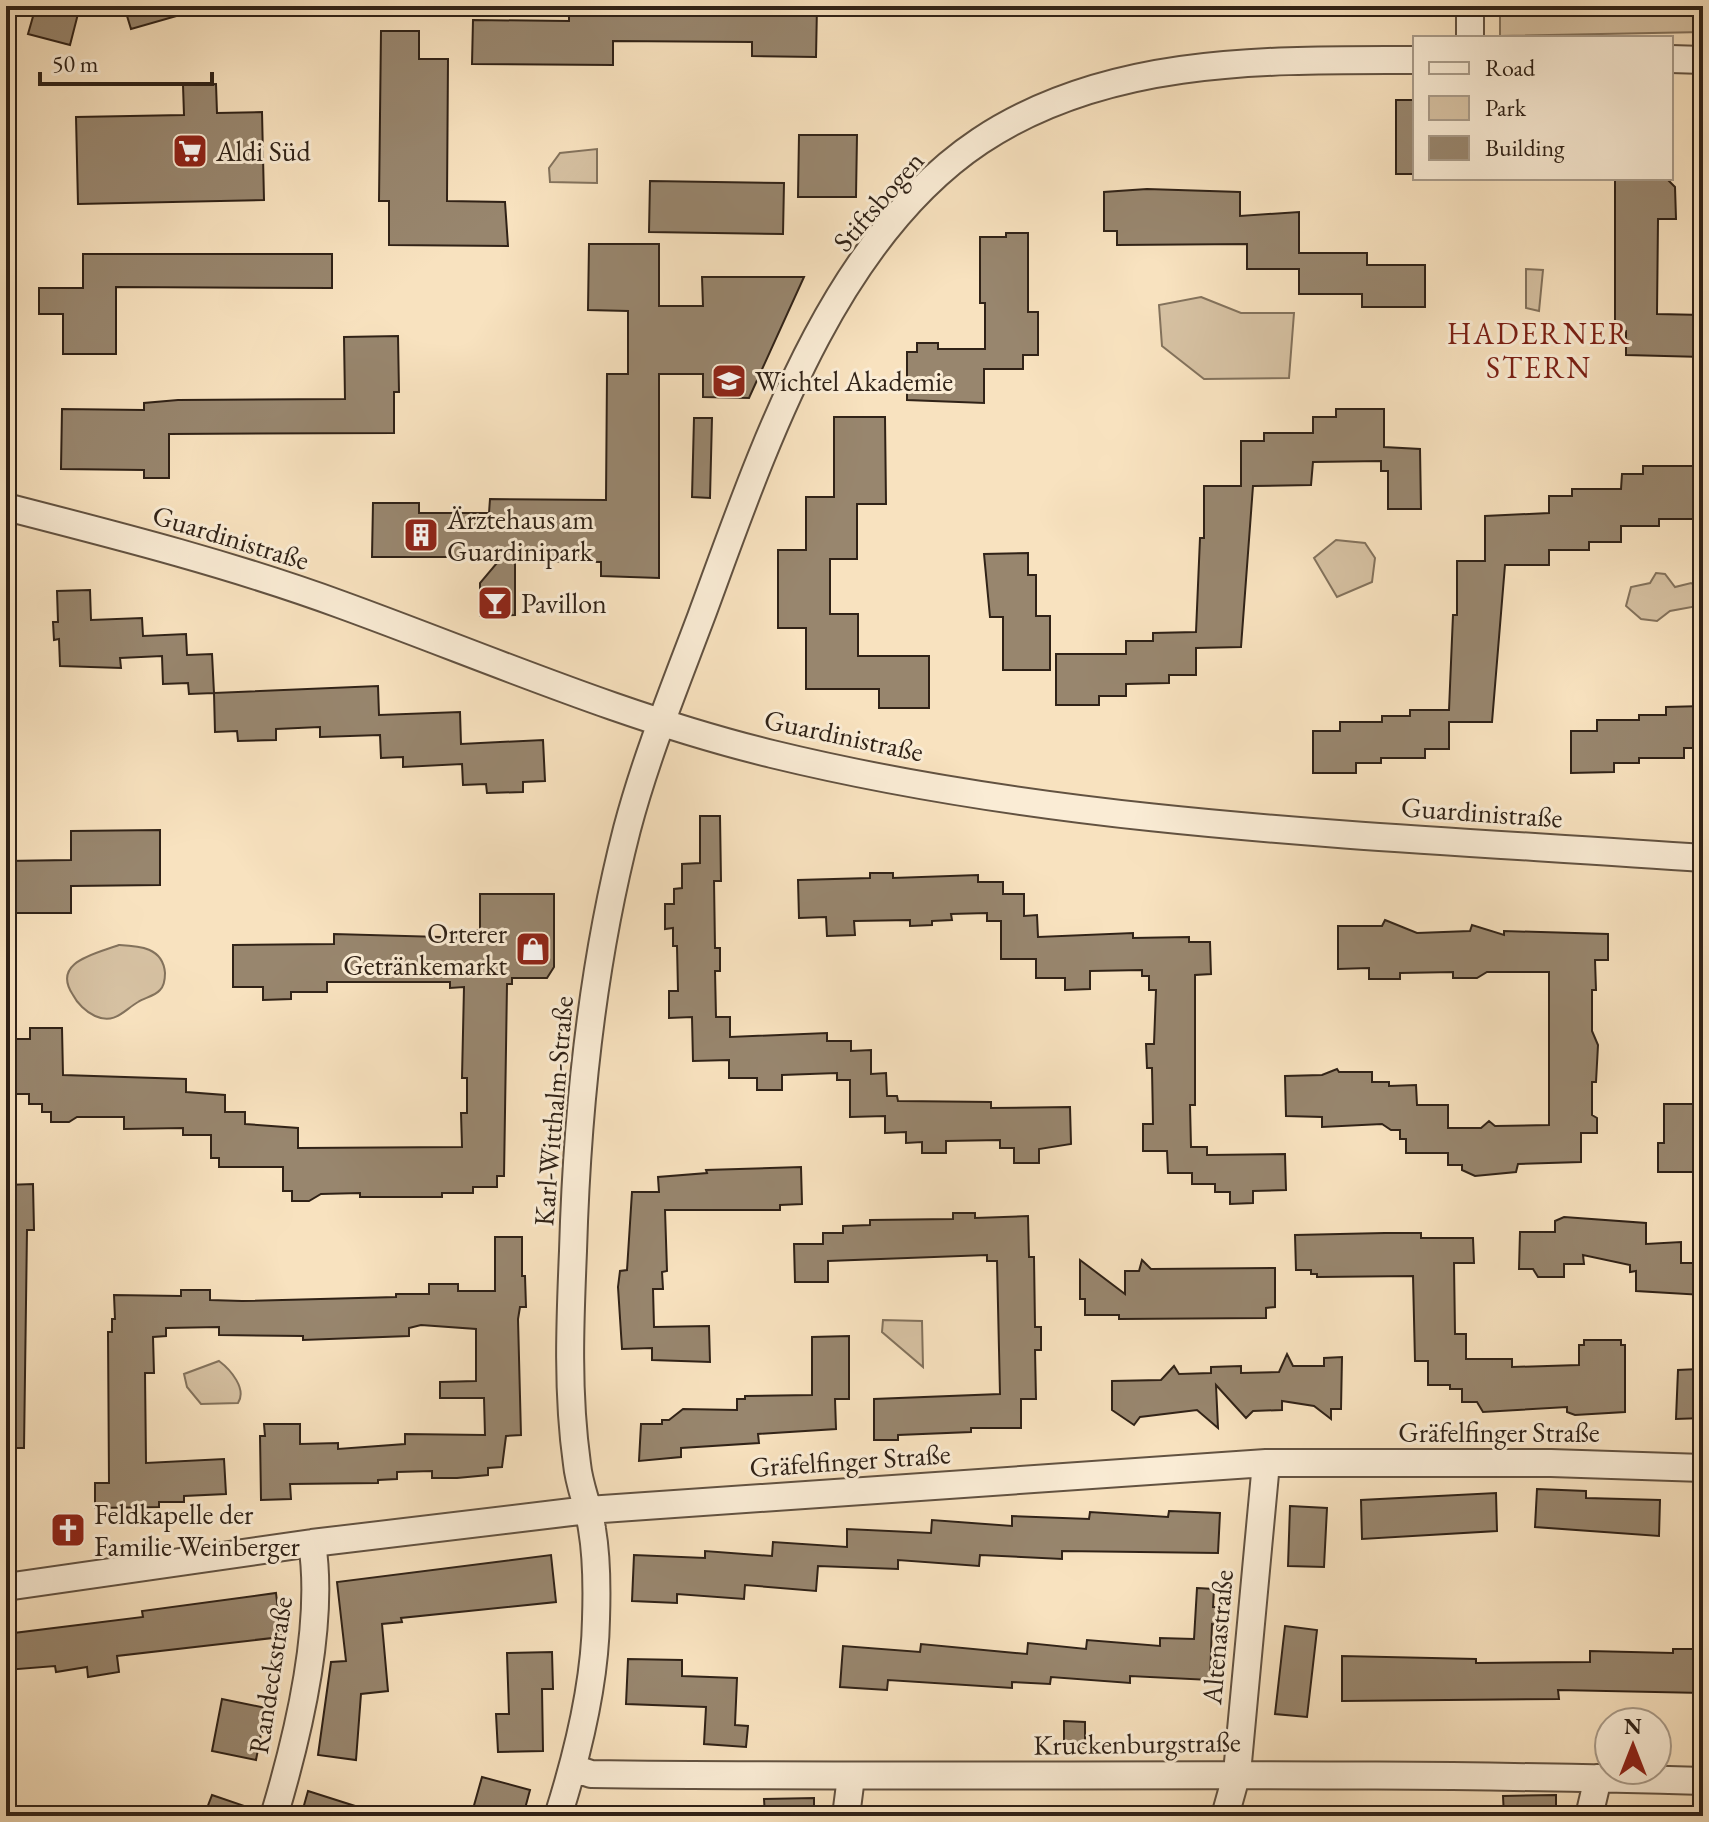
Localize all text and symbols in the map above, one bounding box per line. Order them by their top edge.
scale bar [40,36,212,86]
legend [1413,36,1673,180]
text: 50 m [52,48,99,79]
text: Road [1485,52,1536,83]
text: Park [1485,92,1527,123]
supermarket icon: Aldi Süd [171,132,209,170]
text: Building [1485,132,1565,163]
place label: Aldi Süd [215,133,312,169]
street label: Stiftsbogen [825,143,932,259]
district label: HADERNER STERN [1447,314,1631,387]
school or university icon: Wichtel Akademie [710,362,748,400]
place label: Wichtel Akademie [755,363,953,399]
street label: Guardinistraße [148,496,314,578]
place label: Ärztehaus am Guardinipark [446,501,594,569]
building icon: Ärztehaus am Guardinipark [402,516,440,554]
bar icon: Pavillon [476,584,514,622]
place label: Pavillon [521,585,607,621]
street label: Guardinistraße [761,701,927,769]
street label: Guardinistraße [1400,788,1564,836]
place label: Orterer Getränkemarkt [343,915,508,983]
shop icon: Orterer Getränkemarkt [514,930,552,968]
street label: Karl-Witthalm-Straße [525,994,581,1227]
street label: Gräfelfinger Straße [1398,1414,1600,1450]
street label: Gräfelfinger Straße [748,1435,952,1485]
place label: Feldkapelle der Familie Weinberger [94,1496,301,1564]
church icon: Feldkapelle der Familie Weinberger [49,1511,87,1549]
street label: Altenastraße [1193,1568,1241,1707]
street label: Randeckstraße [240,1594,300,1756]
north arrow [1593,1706,1673,1786]
text: N [1624,1712,1642,1741]
street label: Kruckenburgstraße [1033,1723,1241,1763]

